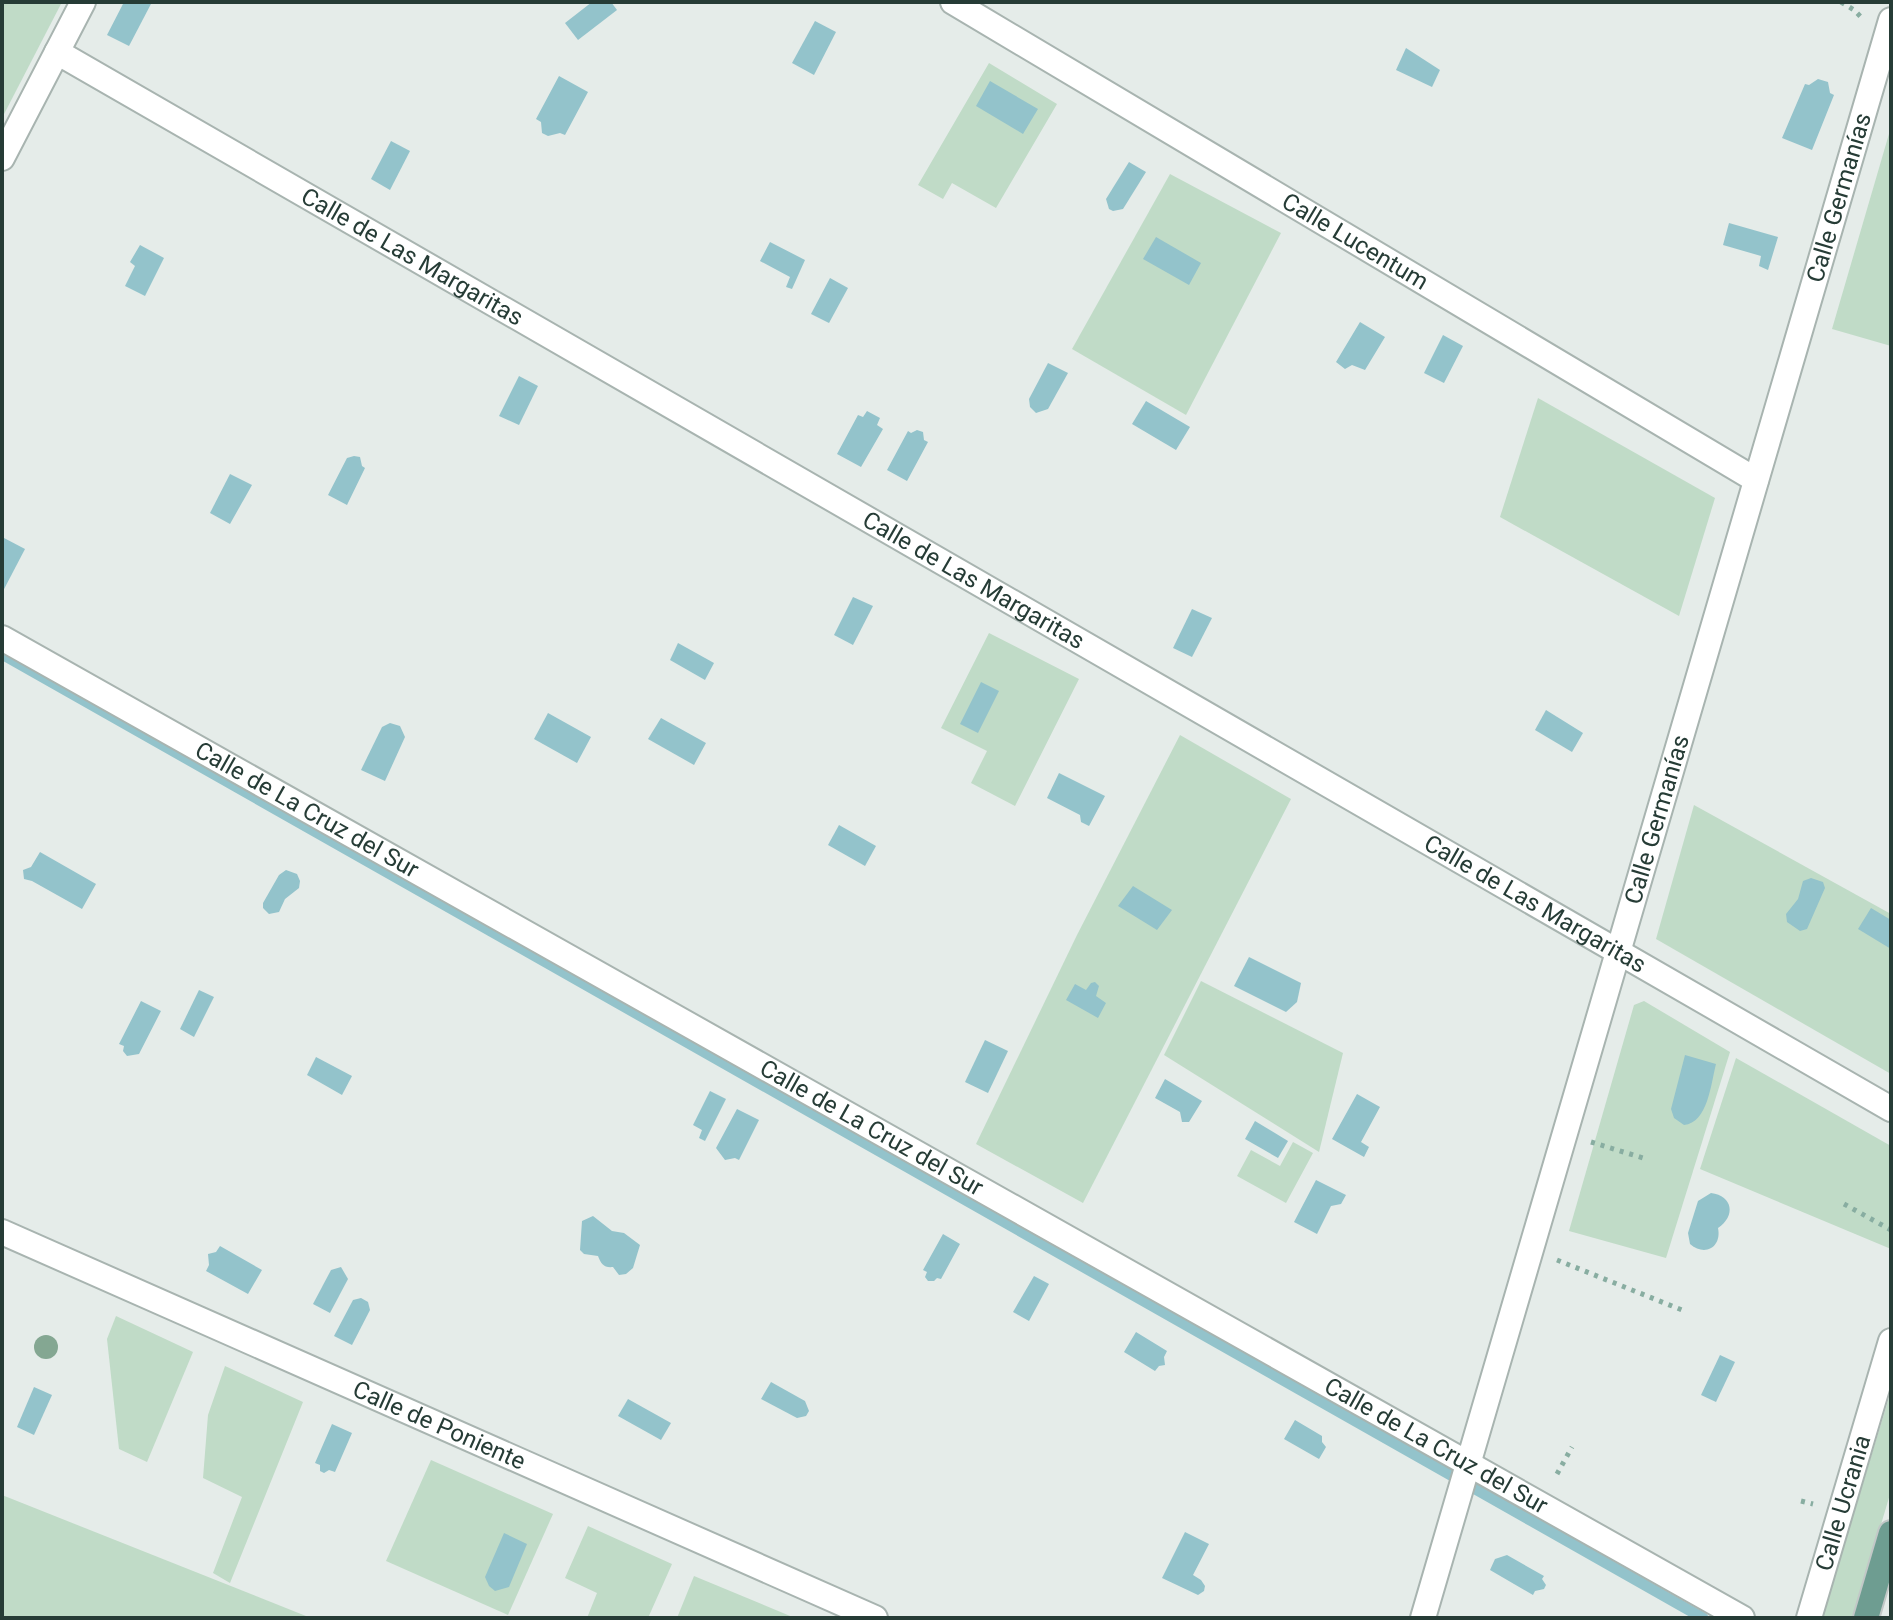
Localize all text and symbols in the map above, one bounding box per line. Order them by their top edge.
street label: Calle Germanías [1801,110,1877,286]
street label: Calle de Las Margaritas [296,182,528,332]
street label: Calle Lucentum [1277,187,1433,296]
street label: Calle de Las Margaritas [858,505,1090,655]
street label: Calle Germanías [1619,732,1695,907]
street label: Calle de La Cruz del Sur [190,736,424,884]
street label: Calle de Las Margaritas [1419,829,1651,979]
street label: Calle de La Cruz del Sur [755,1054,988,1202]
street label: Calle de La Cruz del Sur [1320,1372,1553,1520]
street label: Calle de Poniente [349,1375,530,1476]
street label: Calle Ucrania [1810,1432,1876,1574]

